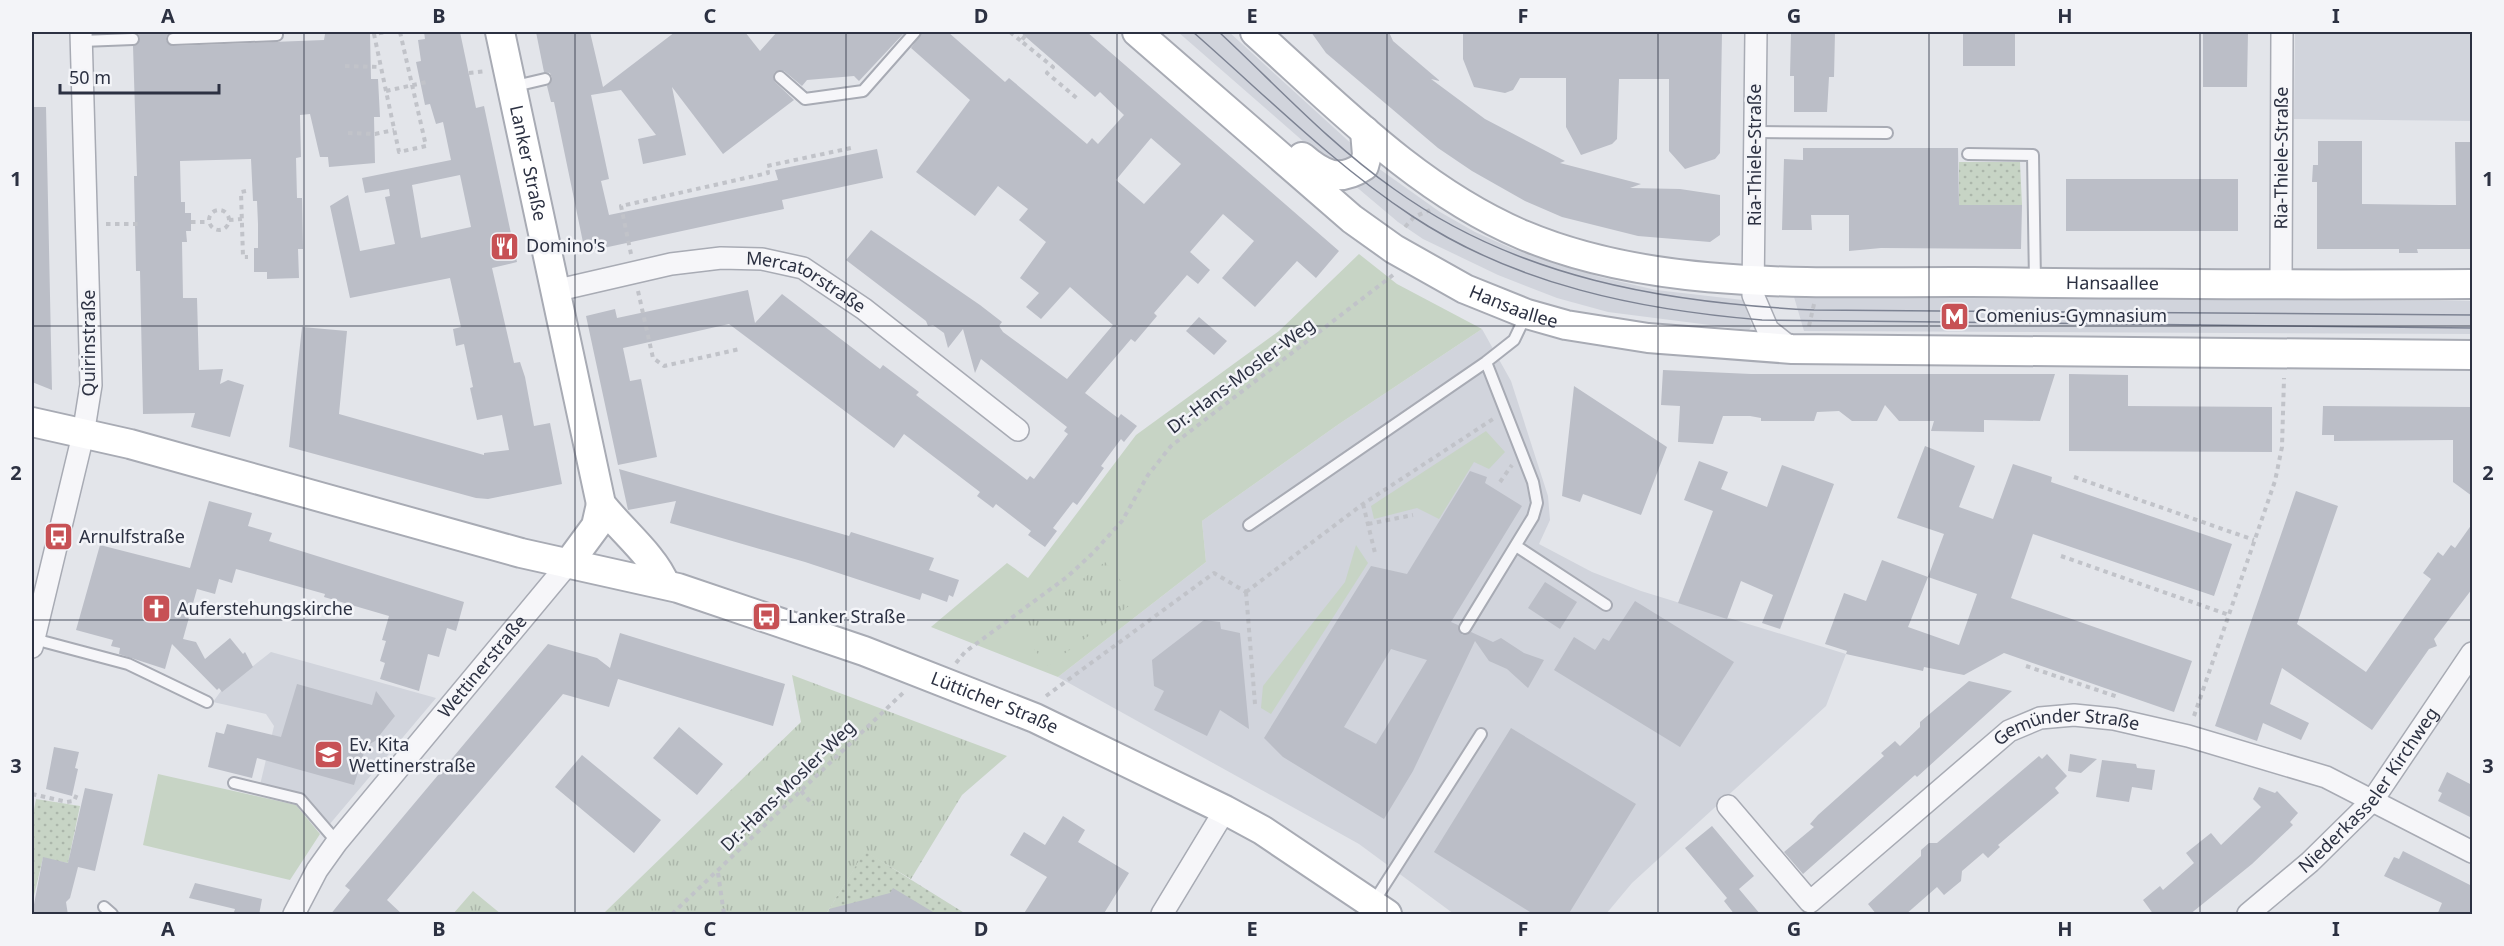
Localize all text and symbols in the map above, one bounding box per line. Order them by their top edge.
text: A [161,2,175,29]
text: B [432,2,446,29]
text: C [704,2,717,29]
text: D [974,2,988,29]
text: E [1246,2,1258,29]
text: F [1518,2,1528,29]
text: G [1787,2,1801,29]
text: H [2057,2,2073,29]
text: I [2332,2,2340,29]
scale bar [60,57,219,95]
text: 50 m [69,65,111,89]
street label: Ria-Thiele-Straße [1742,84,1766,226]
street label: Ria-Thiele-Straße [2268,87,2293,229]
street label: Lanker Straße [505,103,553,223]
text: 1 [10,165,22,192]
text: 1 [2482,165,2494,192]
restaurant icon: Domino's [489,230,521,262]
place label: Domino's [526,233,605,257]
street label: Mercatorstraße [746,246,871,318]
street label: Hansaallee [2066,270,2159,295]
street label: Hansaallee [1466,279,1561,333]
street label: Quirinstraße [76,290,100,396]
metro station icon: Comenius-Gymnasium [1938,300,1970,332]
place label: Comenius-Gymnasium [1975,303,2167,327]
street label: Dr.-Hans-Mosler-Weg [1162,312,1319,439]
text: 2 [10,459,22,486]
text: 2 [2482,459,2494,486]
bus stop icon: Arnulfstraße [42,521,74,553]
place label: Arnulfstraße [79,524,185,548]
church icon: Auferstehungskirche [140,593,172,625]
place label: Auferstehungskirche [177,596,353,620]
bus stop icon: Lanker Straße [751,601,783,633]
place label: Lanker Straße [788,604,906,628]
street label: Wettinerstraße [432,610,532,722]
street label: Lütticher Straße [928,665,1063,739]
street label: Gemünder Straße [1988,702,2142,750]
street label: Niederkasseler Kirchweg [2293,702,2443,878]
street label: Dr.-Hans-Mosler-Weg [715,715,860,856]
place label: Ev. Kita Wettinerstraße [349,732,476,777]
school or university icon: Ev. Kita Wettinerstraße [312,739,344,771]
text: 3 [10,752,22,779]
text: 3 [2482,752,2494,779]
text: A [161,915,175,942]
text: B [432,915,446,942]
text: C [704,915,717,942]
text: D [974,915,988,942]
text: E [1246,915,1258,942]
text: F [1518,915,1528,942]
text: G [1787,915,1801,942]
text: H [2057,915,2073,942]
text: I [2332,915,2340,942]

